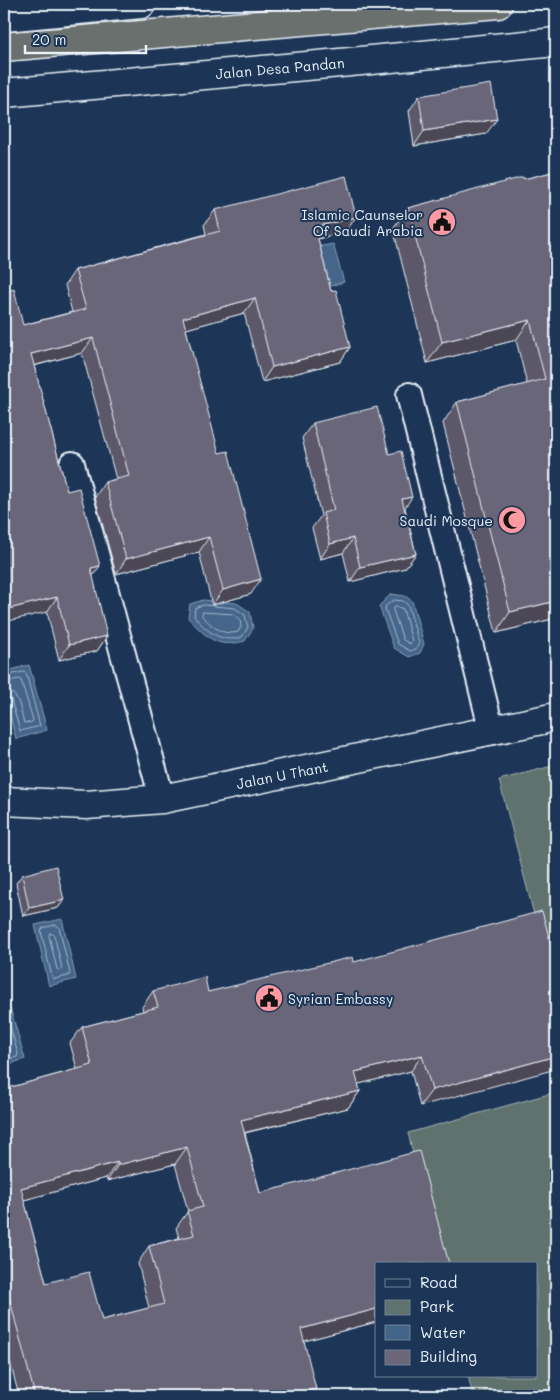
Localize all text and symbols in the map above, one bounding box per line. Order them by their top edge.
scale bar [25,22,146,54]
text: 20 m [32,29,66,49]
street label: Jalan Desa Pandan [215,53,345,83]
place label: Islamic Caunselor Of Saudi Arabia [301,205,423,240]
public building icon: Islamic Caunselor Of Saudi Arabia [427,207,457,237]
mosque icon: Saudi Mosque [497,505,527,535]
place label: Saudi Mosque [400,511,493,530]
street label: Jalan U Thant [235,757,329,793]
public building icon: Syrian Embassy [254,983,284,1013]
place label: Syrian Embassy [288,989,393,1008]
legend [375,1262,538,1378]
text: Road [420,1272,457,1292]
text: Park [420,1296,454,1316]
text: Water [420,1322,466,1342]
text: Building [420,1346,477,1366]

